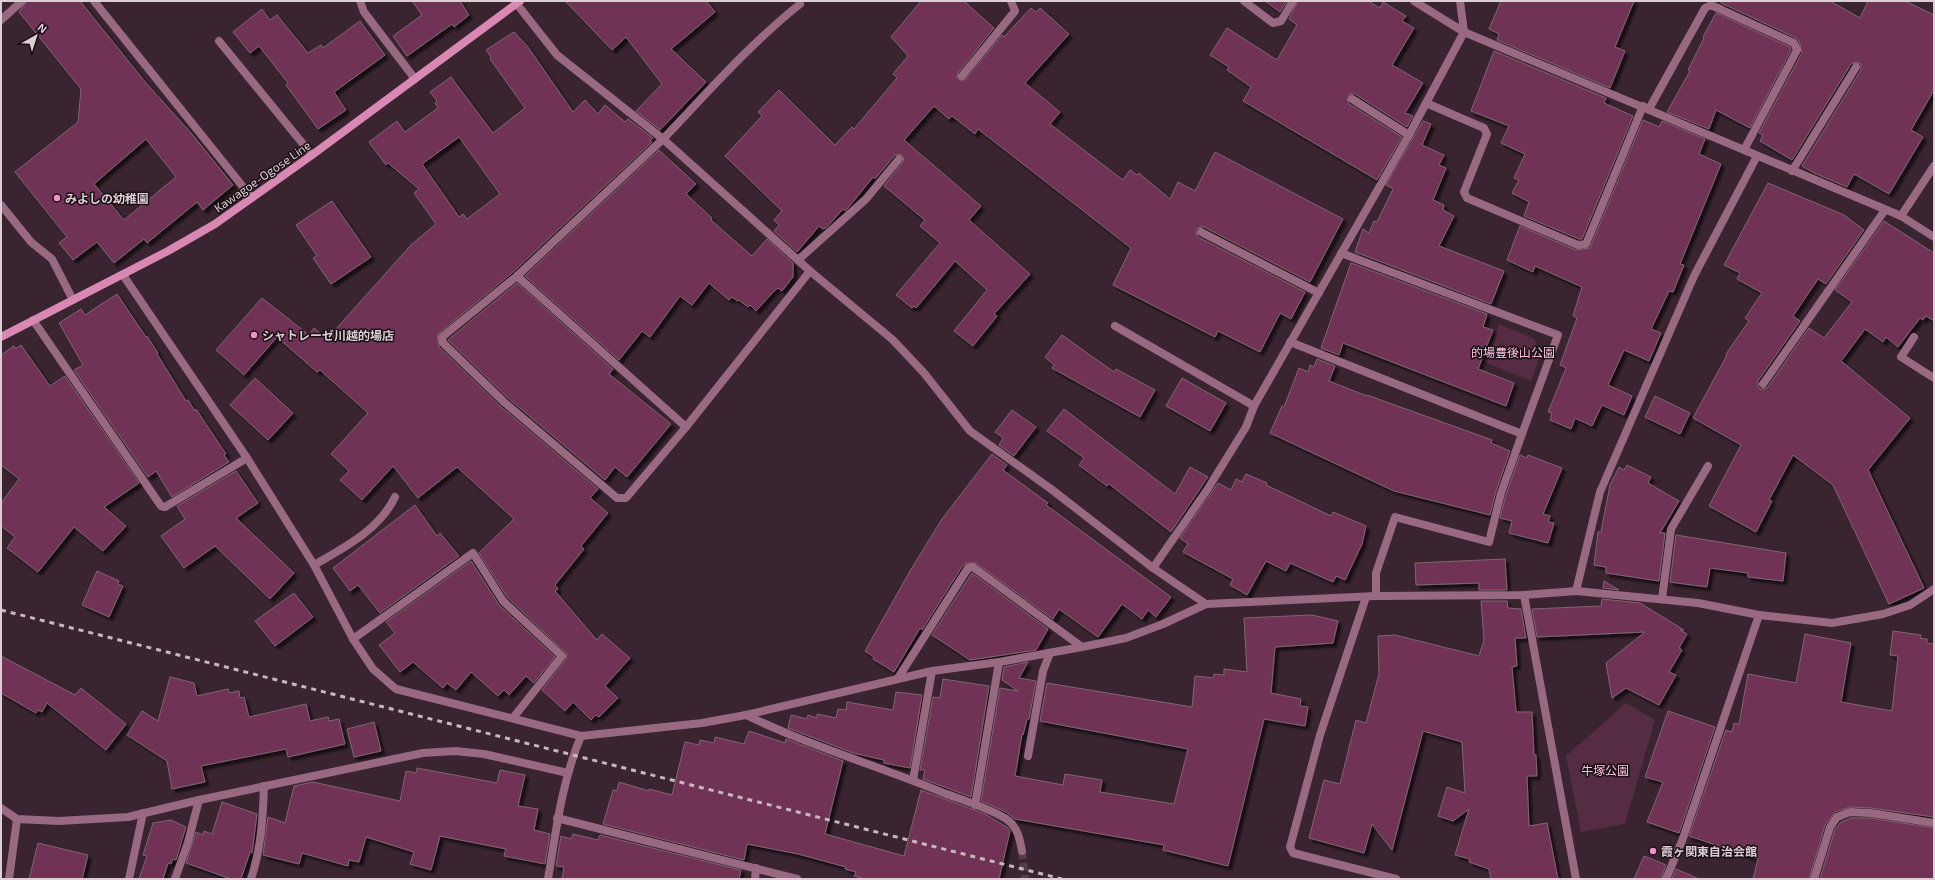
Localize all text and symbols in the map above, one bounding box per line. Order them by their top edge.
north arrow [16,16,56,56]
text: N [35,20,50,35]
street label: Kawagoe-Ogose Line [211,137,313,215]
place label: みよしの幼稚園 [65,191,149,205]
marker: みよしの幼稚園 [52,193,62,203]
place label: シャトレーゼ川越的場店 [262,328,394,342]
marker: シャトレーゼ川越的場店 [249,330,259,340]
park label: 的場豊後山公園 [1471,345,1555,359]
park label: 牛塚公園 [1581,763,1629,777]
place label: 霞ヶ関東自治会館 [1661,844,1757,858]
marker: 霞ヶ関東自治会館 [1648,846,1658,856]

